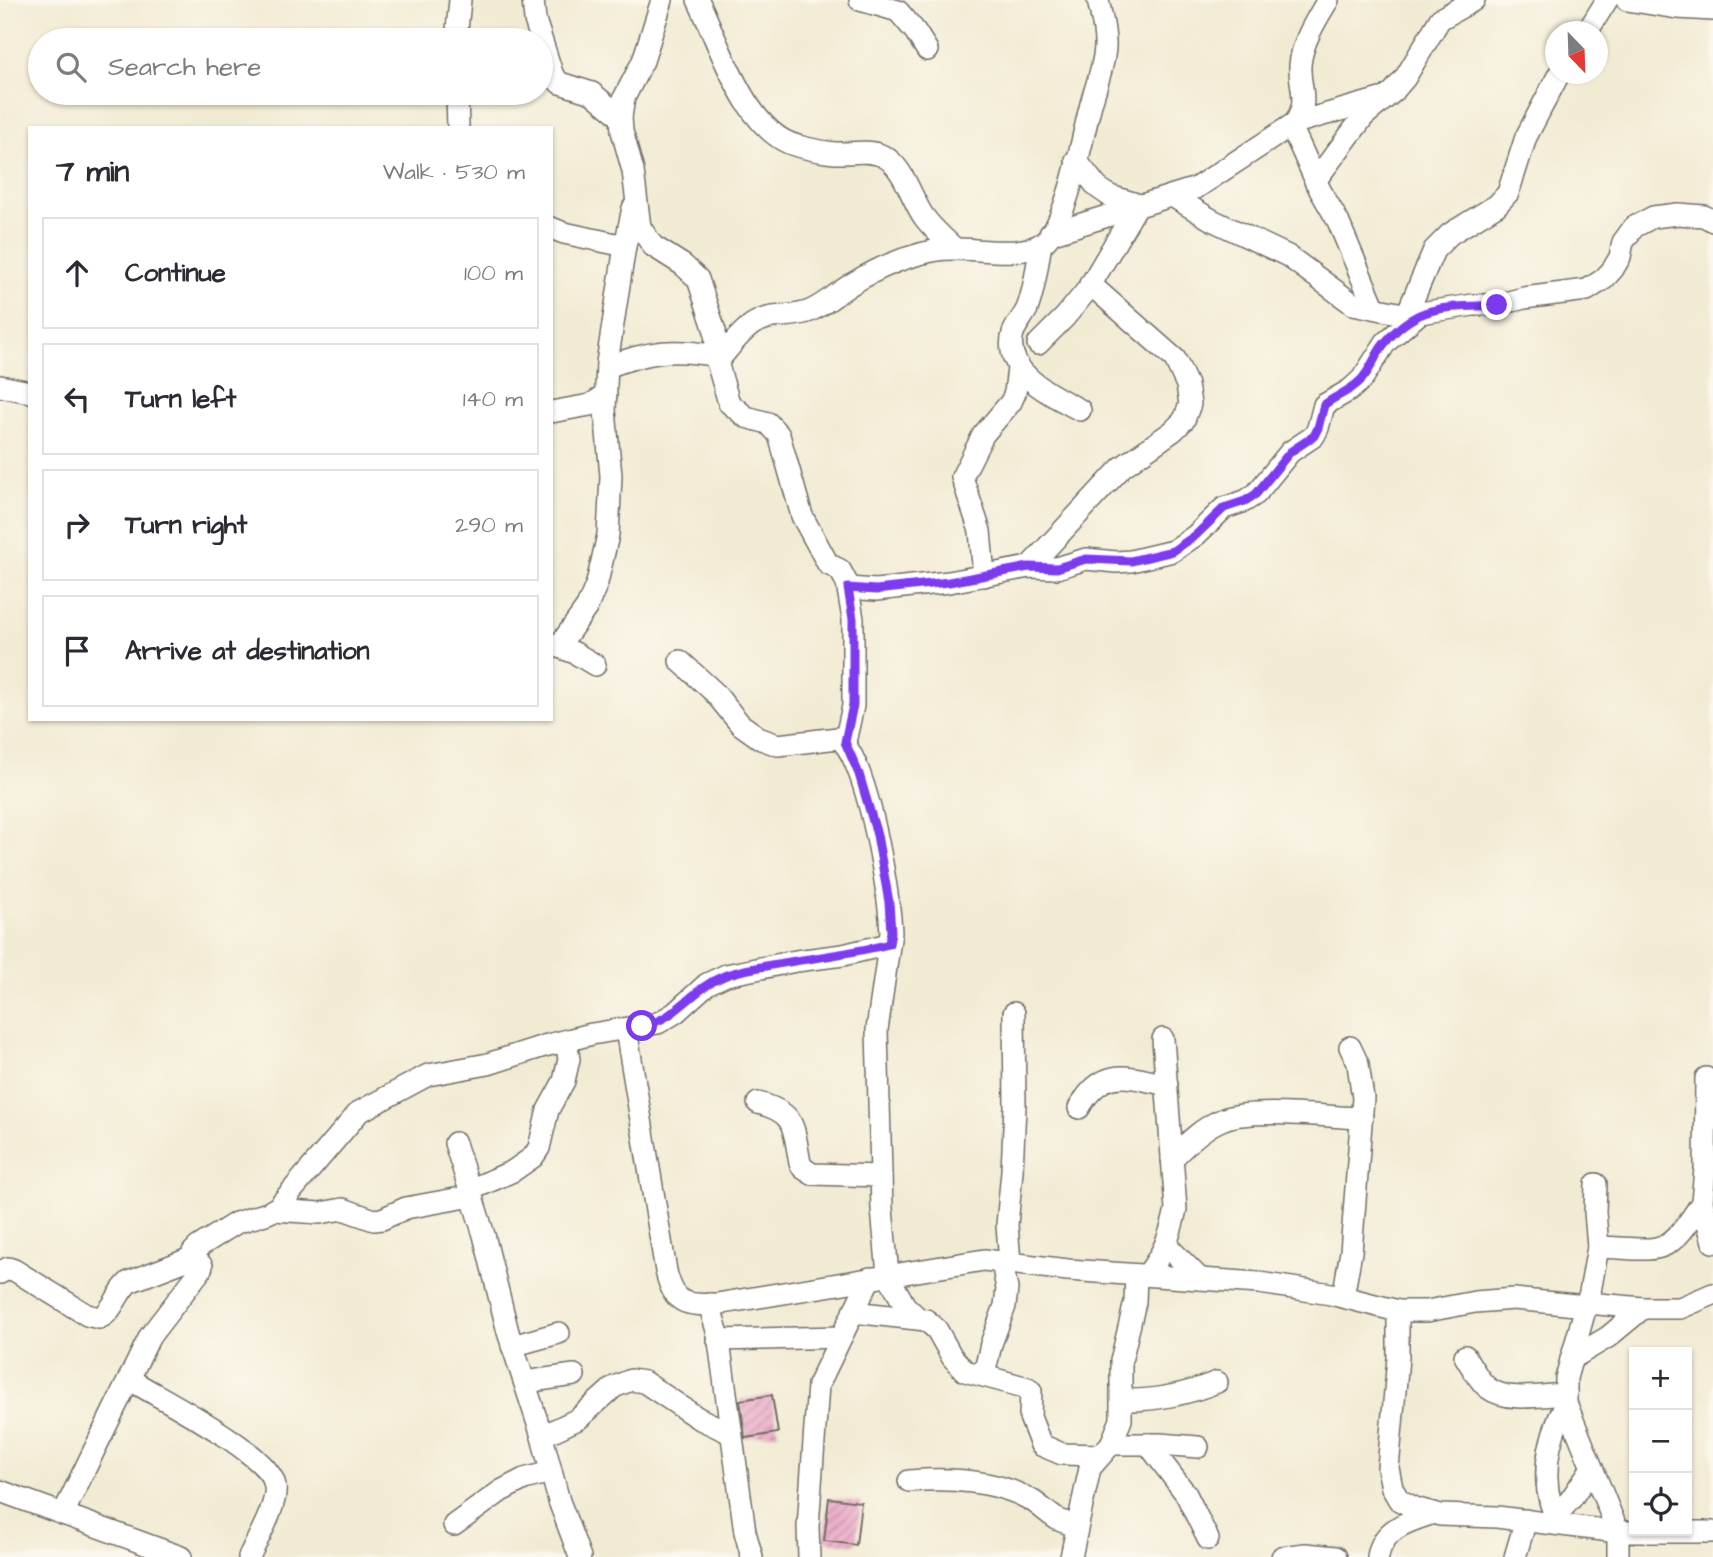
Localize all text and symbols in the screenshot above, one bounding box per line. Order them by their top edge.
north arrow [1545,21,1608,84]
search box [28,28,553,105]
icon: search [52,48,90,86]
text: Search here [108,49,261,85]
text: 7 min [56,151,129,193]
text: Walk · 530 m [383,156,525,188]
icon: ahead [58,254,96,292]
text: Continue [125,255,226,291]
text: 100 m [464,257,523,289]
route end [1481,289,1512,320]
icon: left [58,380,96,418]
text: Turn left [125,381,236,417]
text: 140 m [463,383,523,415]
icon: right [58,506,96,544]
text: Turn right [125,507,247,543]
text: 290 m [455,509,523,541]
icon: arrive [58,632,96,670]
text: Arrive at destination [125,633,370,669]
route start [626,1010,657,1041]
map controls [1629,1347,1692,1536]
button: + [1629,1347,1692,1410]
button: − [1629,1410,1692,1473]
button: locate [1629,1473,1692,1536]

